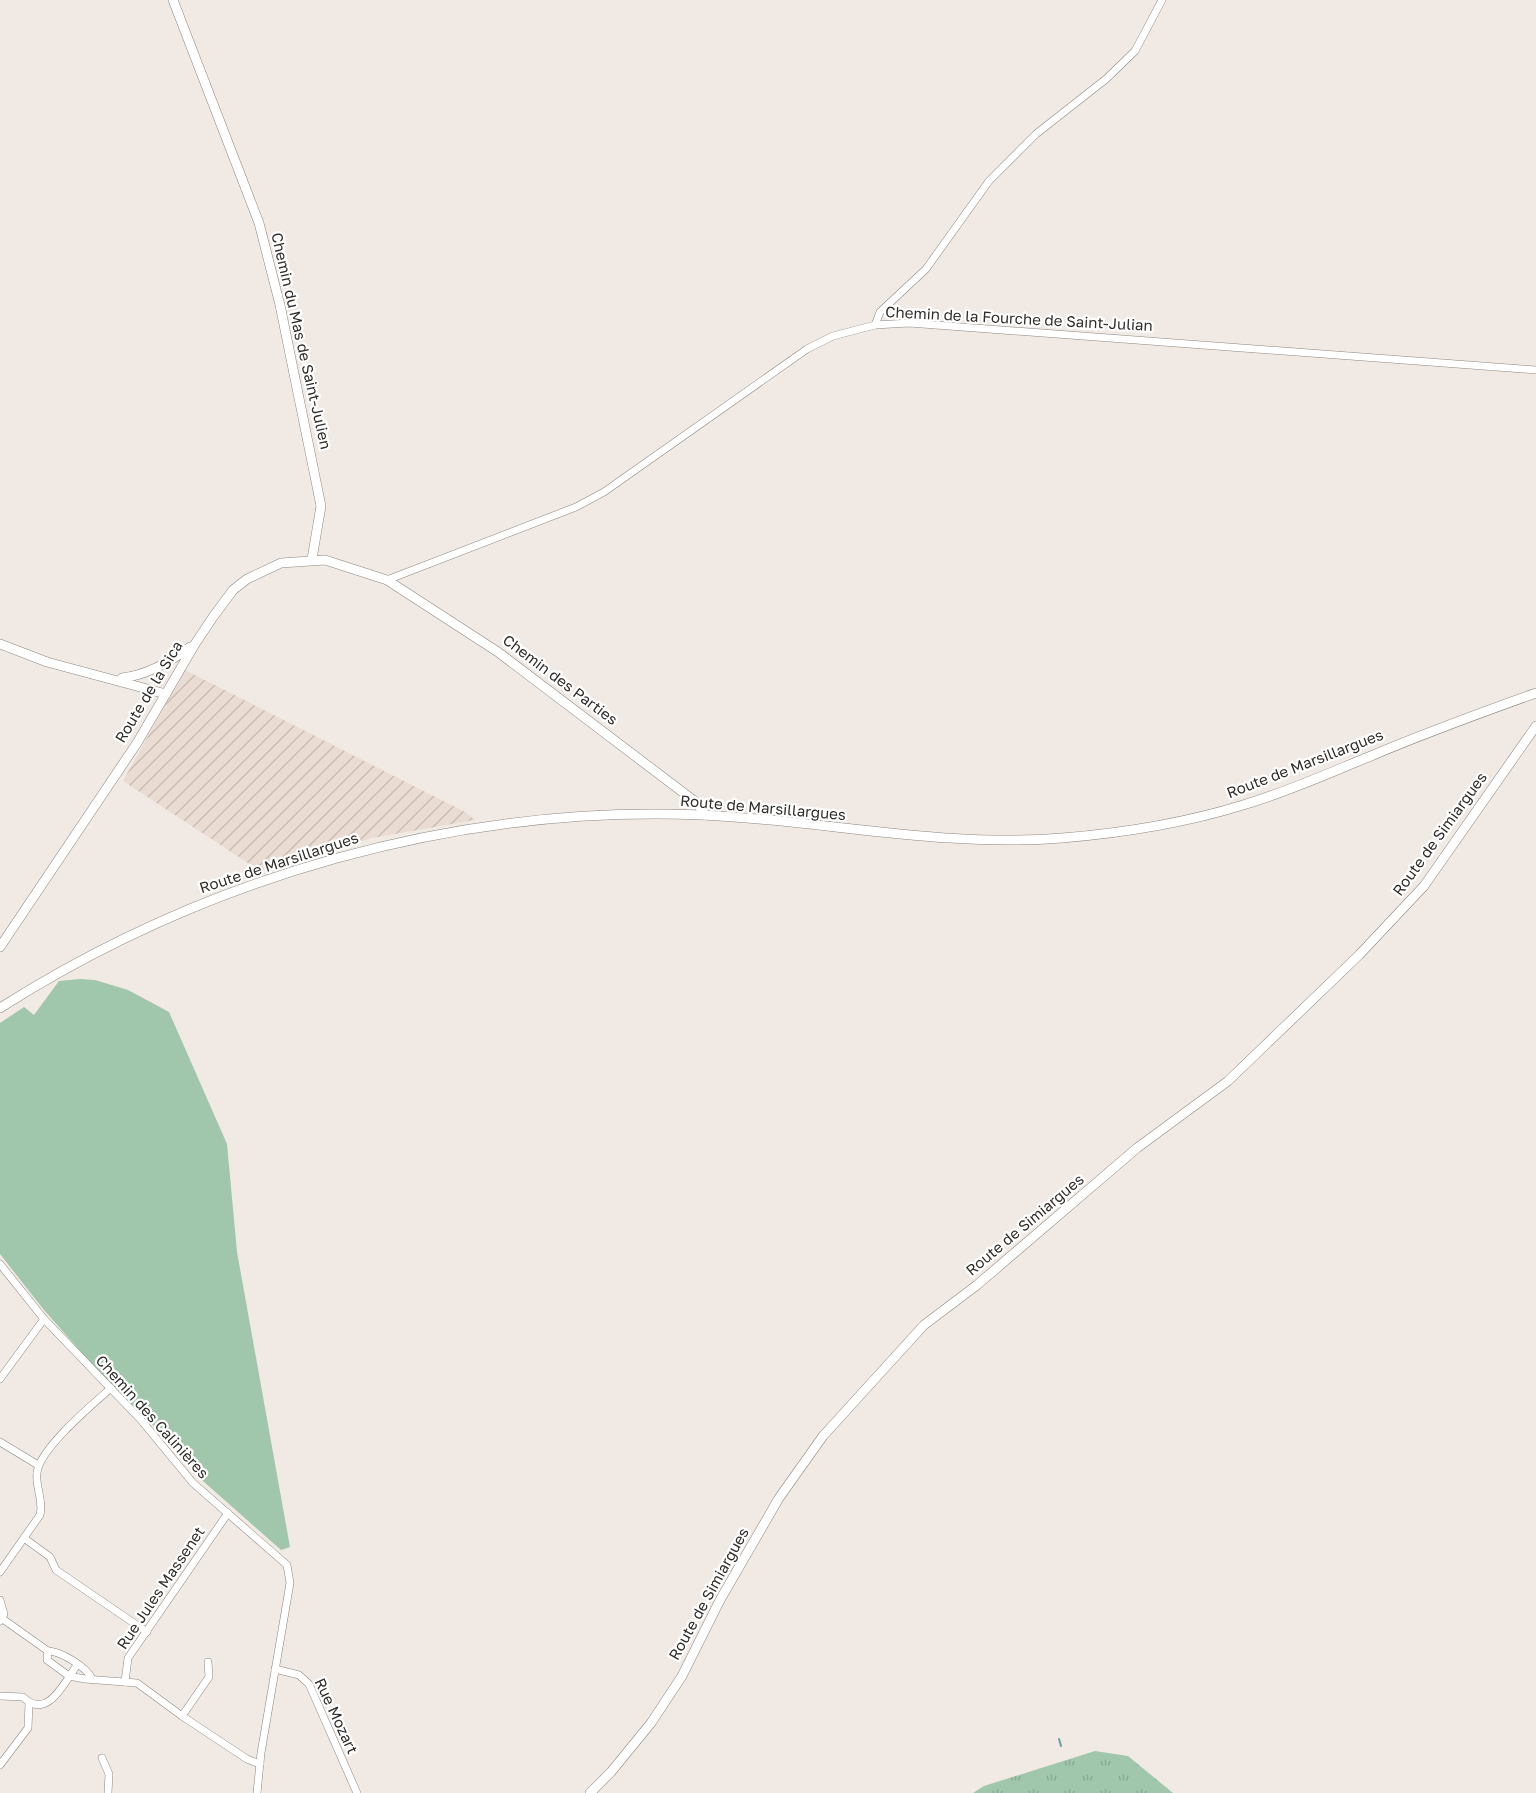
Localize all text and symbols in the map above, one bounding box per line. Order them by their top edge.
street label: Chemin du Mas de Saint-Julien [268,231,336,451]
street label: Chemin de la Fourche de Saint-Julian [885,302,1153,334]
street label: Chemin des Parties [500,630,622,728]
street label: Route de la Sica [111,637,186,746]
street label: Route de Marsillargues [1224,725,1385,801]
street label: Route de Simiargues [1388,768,1490,899]
street label: Route de Marsillargues [680,791,847,823]
street label: Route de Marsillargues [197,828,361,896]
street label: Route de Simiargues [962,1170,1087,1279]
street label: Chemin des Calinières [93,1351,213,1482]
street label: Rue Jules Massenet [113,1523,208,1652]
street label: Route de Simiargues [664,1524,752,1663]
street label: Rue Mozart [312,1675,362,1756]

